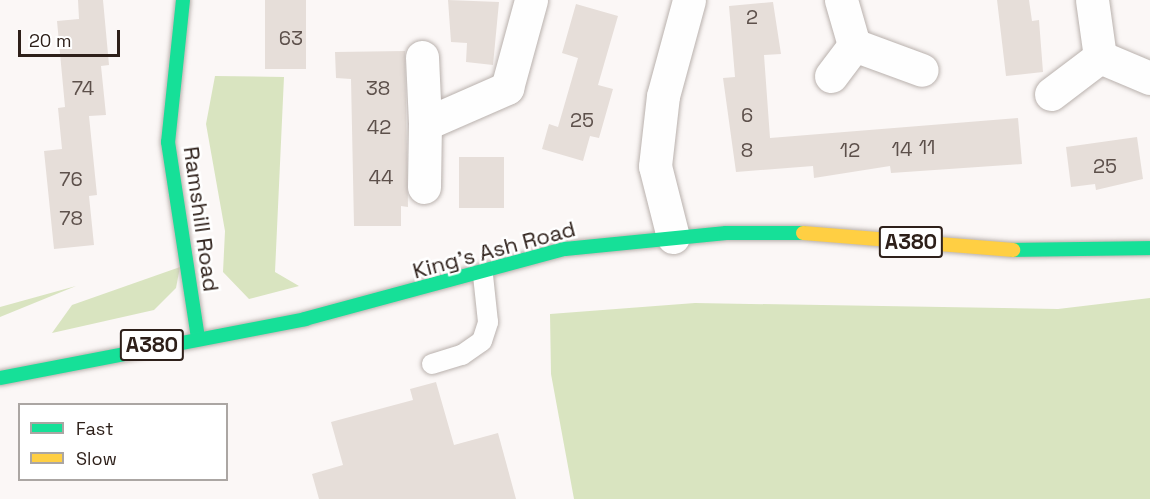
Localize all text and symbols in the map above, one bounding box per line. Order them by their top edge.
house number: 2 [746,5,758,29]
scale bar [21,18,123,56]
house number: 63 [279,26,303,50]
text: 20 m [29,29,72,52]
house number: 74 [72,76,94,100]
house number: 38 [366,76,390,100]
house number: 6 [741,103,753,127]
house number: 25 [570,108,594,132]
house number: 42 [367,115,391,139]
house number: 11 [919,135,935,159]
house number: 14 [892,137,912,161]
house number: 8 [741,138,753,162]
house number: 12 [840,138,860,162]
street label: Ramshill Road [178,145,224,293]
house number: 25 [1093,154,1117,178]
house number: 44 [369,165,393,189]
house number: 76 [59,167,83,191]
house number: 78 [59,206,83,230]
street label: King's Ash Road [410,216,578,284]
road number: A380 [878,224,944,260]
road number: A380 [119,327,185,363]
legend [18,403,228,481]
text: Fast [76,417,113,440]
text: Slow [76,447,117,470]

